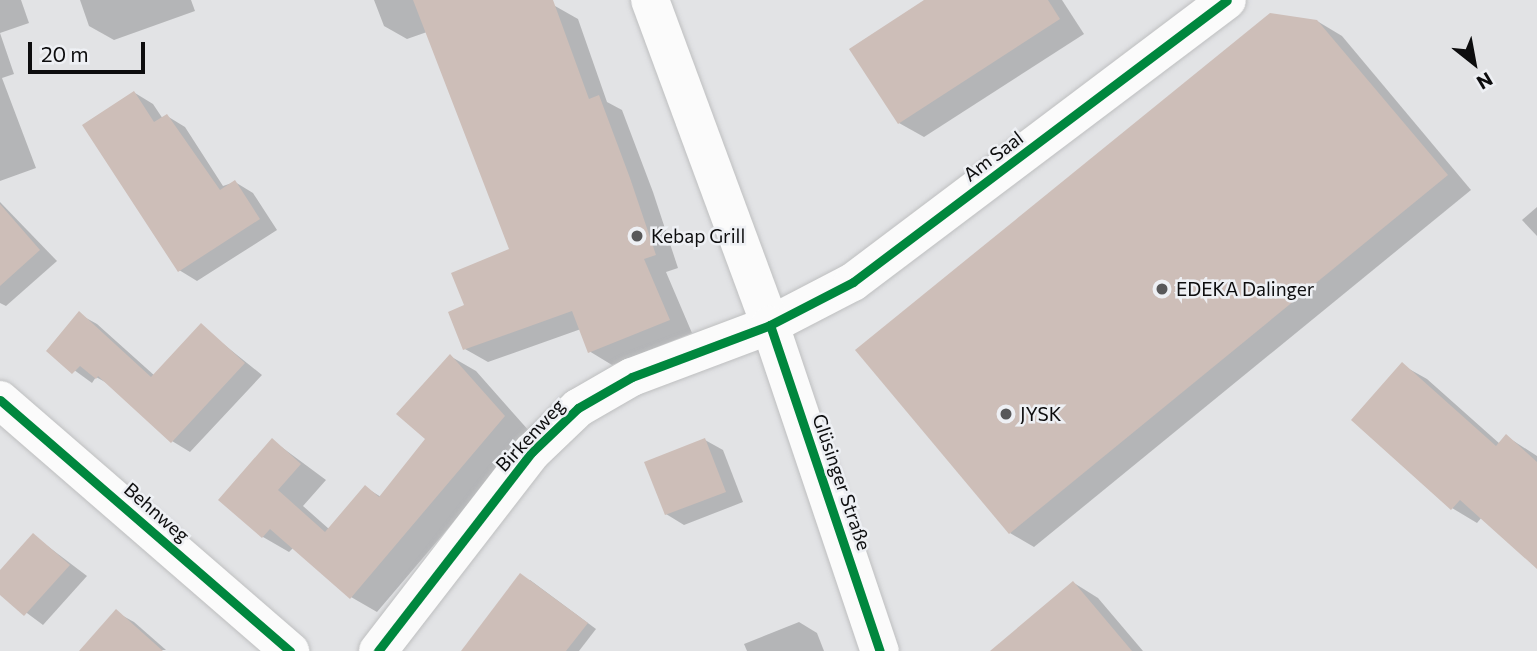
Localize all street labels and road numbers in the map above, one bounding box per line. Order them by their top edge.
street label: Am Saal [959,126,1027,186]
street label: Birkenweg [491,394,569,476]
street label: Glüsinger Straße [808,411,876,553]
street label: Behnweg [120,477,194,547]

